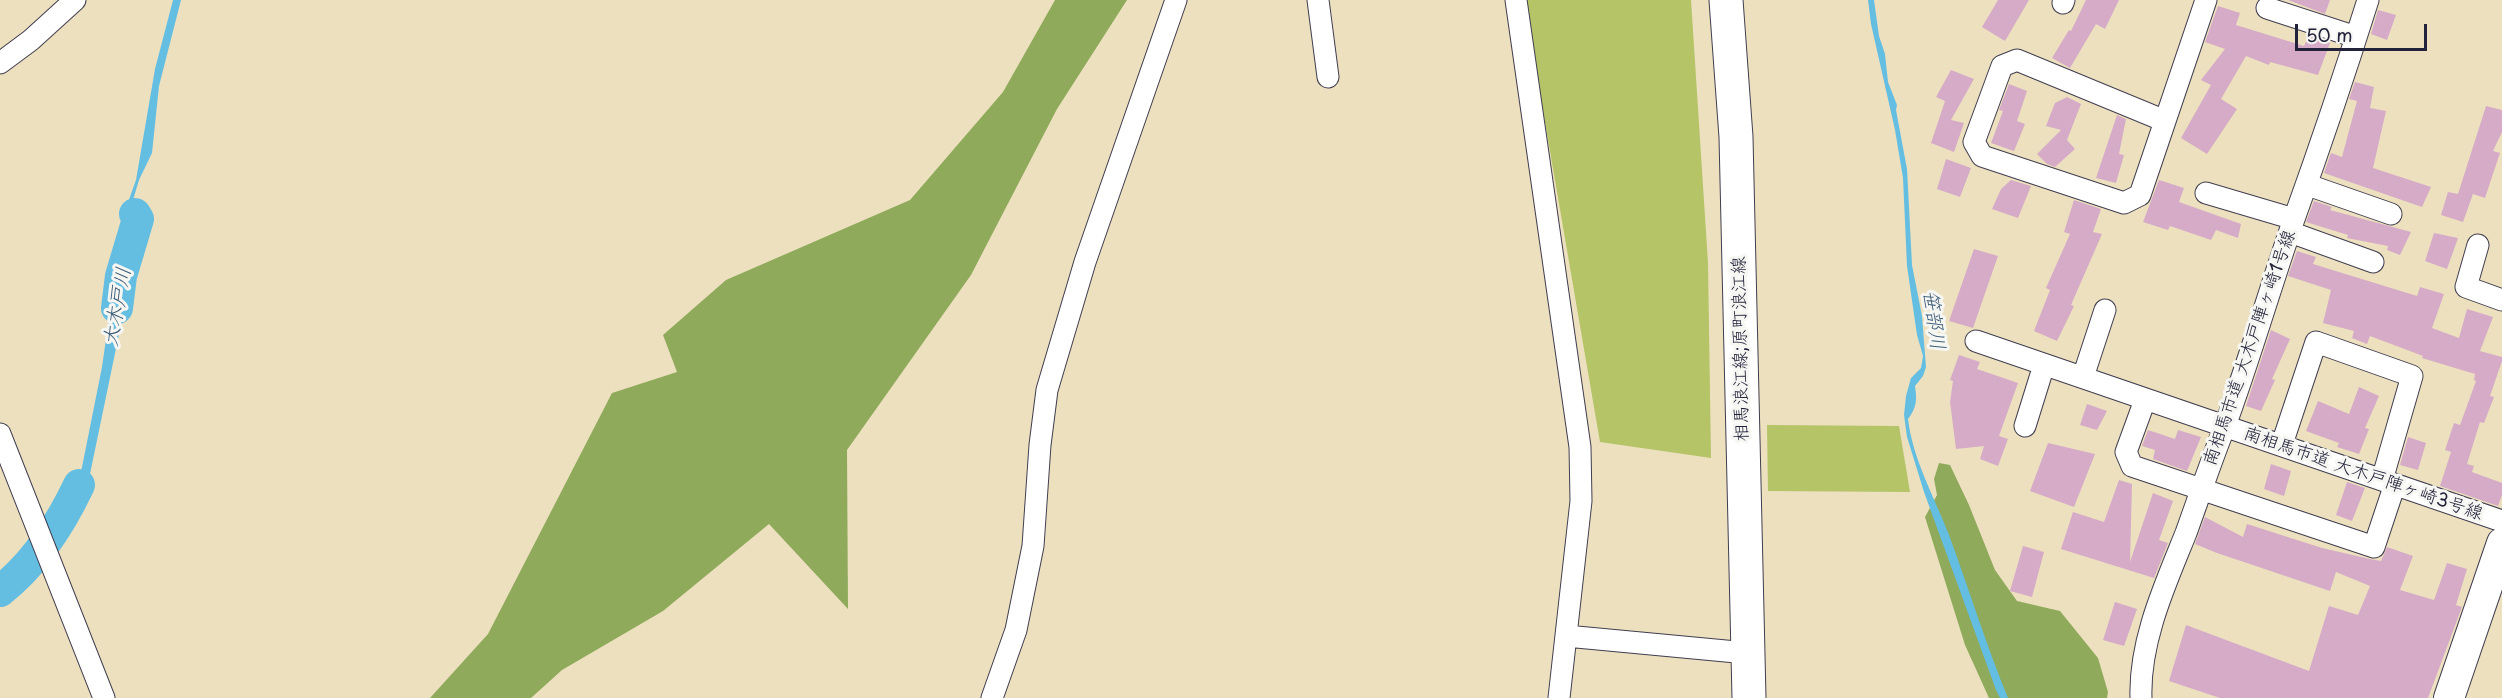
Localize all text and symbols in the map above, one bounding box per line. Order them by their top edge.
scale bar [2298,12,2430,50]
text: 50 m [2306,21,2353,48]
street label: 南相馬市道 大木戸陣ヶ崎1号線 [2199,227,2301,469]
street label: 相馬浪江線;原町浪江線 [1729,256,1753,442]
water label: 大木戸川 [99,266,137,348]
water label: 笹部川 [1917,289,1949,351]
street label: 南相馬市道 大木戸陣ヶ崎3号線 [2240,423,2486,525]

